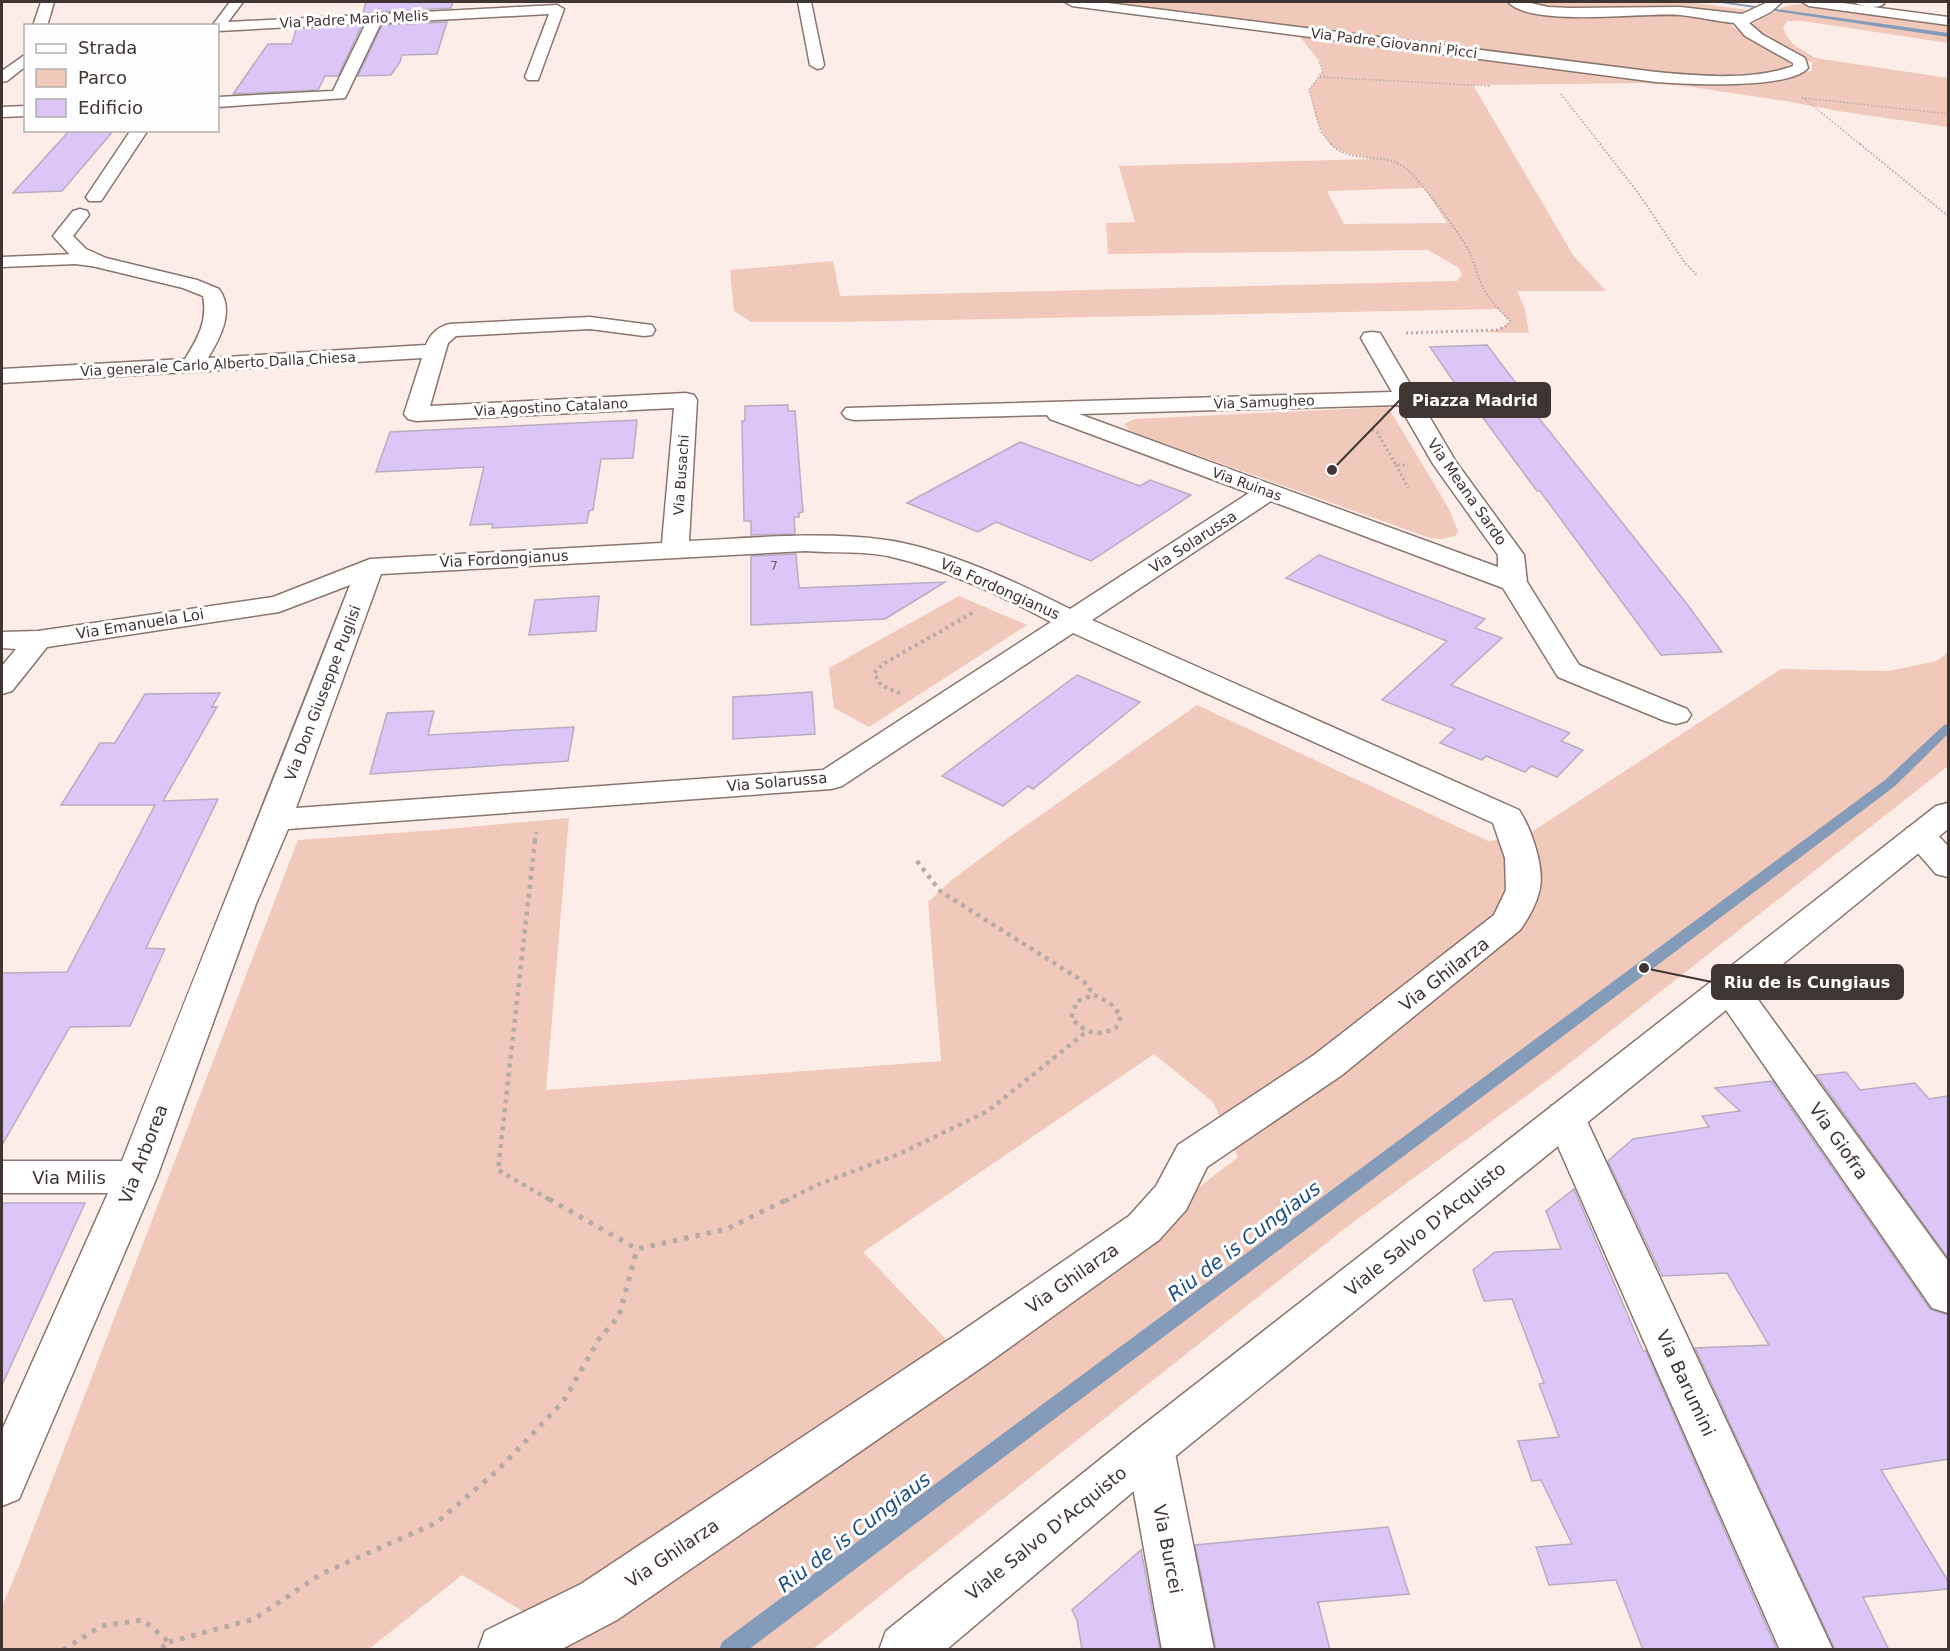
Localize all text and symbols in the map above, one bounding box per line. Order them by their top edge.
street label: Via Padre Mario Melis [279,7,429,31]
legend [24,24,219,132]
street label: Via Padre Giovanni Picci [1310,25,1478,61]
text: Strada [78,37,137,58]
text: Parco [78,67,127,88]
text: Edificio [78,97,143,118]
street label: Via generale Carlo Alberto Dalla Chiesa [80,349,356,379]
callout: Piazza Madrid [1400,383,1550,417]
text: Piazza Madrid [1412,391,1538,410]
street label: Via Samugheo [1213,392,1315,412]
street label: Via Agostino Catalano [474,395,628,419]
street label: Via Busachi [670,434,692,516]
street label: Via Meana Sardo [1423,435,1511,549]
street label: Via Ruinas [1210,464,1284,504]
street label: Via Solarussa [1146,507,1240,577]
street label: Via Fordongianus [439,547,569,571]
street label: Via Fordongianus [937,555,1063,624]
house number: 7 [770,559,778,573]
street label: Via Don Giuseppe Puglisi [281,603,365,783]
street label: Via Emanuela Loi [75,605,205,643]
street label: Via Solarussa [726,769,828,795]
street label: Via Ghilarza [1395,932,1493,1016]
callout: Riu de is Cungiaus [1712,965,1903,999]
text: Riu de is Cungiaus [1724,973,1890,992]
street label: Via Giofra [1805,1099,1873,1183]
street label: Via Arborea [114,1101,172,1207]
street label: Viale Salvo D'Acquisto [1340,1158,1510,1300]
street label: Via Milis [32,1167,106,1188]
water label: Riu de is Cungiaus [1163,1176,1325,1306]
street label: Via Ghilarza [1022,1238,1122,1318]
street label: Via Barumini [1652,1327,1720,1439]
street label: Viale Salvo D'Acquisto [961,1462,1131,1604]
water label: Riu de is Cungiaus [773,1467,935,1597]
street label: Via Burcei [1149,1503,1187,1595]
street label: Via Ghilarza [621,1514,723,1592]

